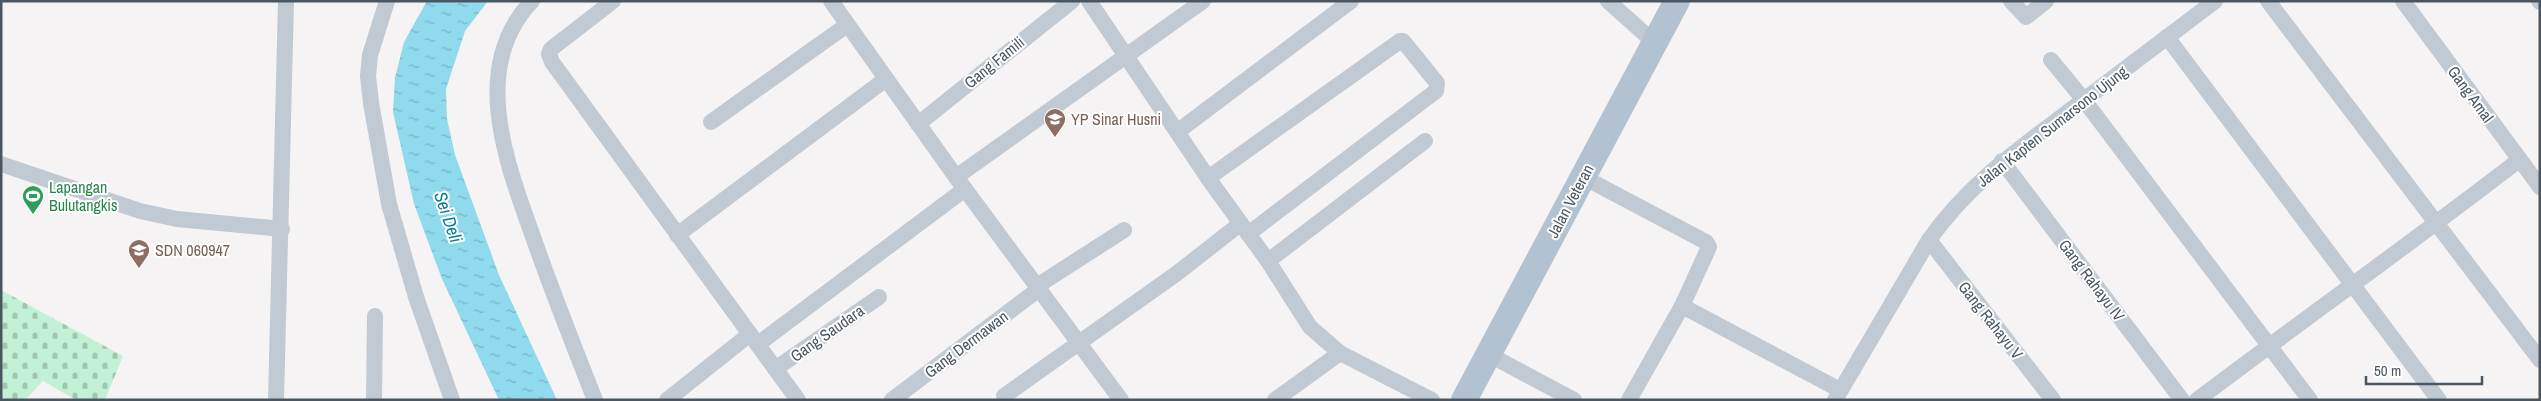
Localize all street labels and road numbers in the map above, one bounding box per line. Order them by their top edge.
street label: Gang Famili [959,31,1029,93]
street label: Jalan Kapten Sumarsono Ujung [1972,60,2132,192]
street label: Gang Amal [2443,61,2499,127]
street label: Jalan Veteran [1541,160,1599,242]
street label: Gang Rahayu IV [2054,235,2130,326]
street label: Gang Rahayu V [1954,276,2029,364]
street label: Gang Saudara [786,299,869,366]
street label: Gang Dermawan [920,305,1012,383]

